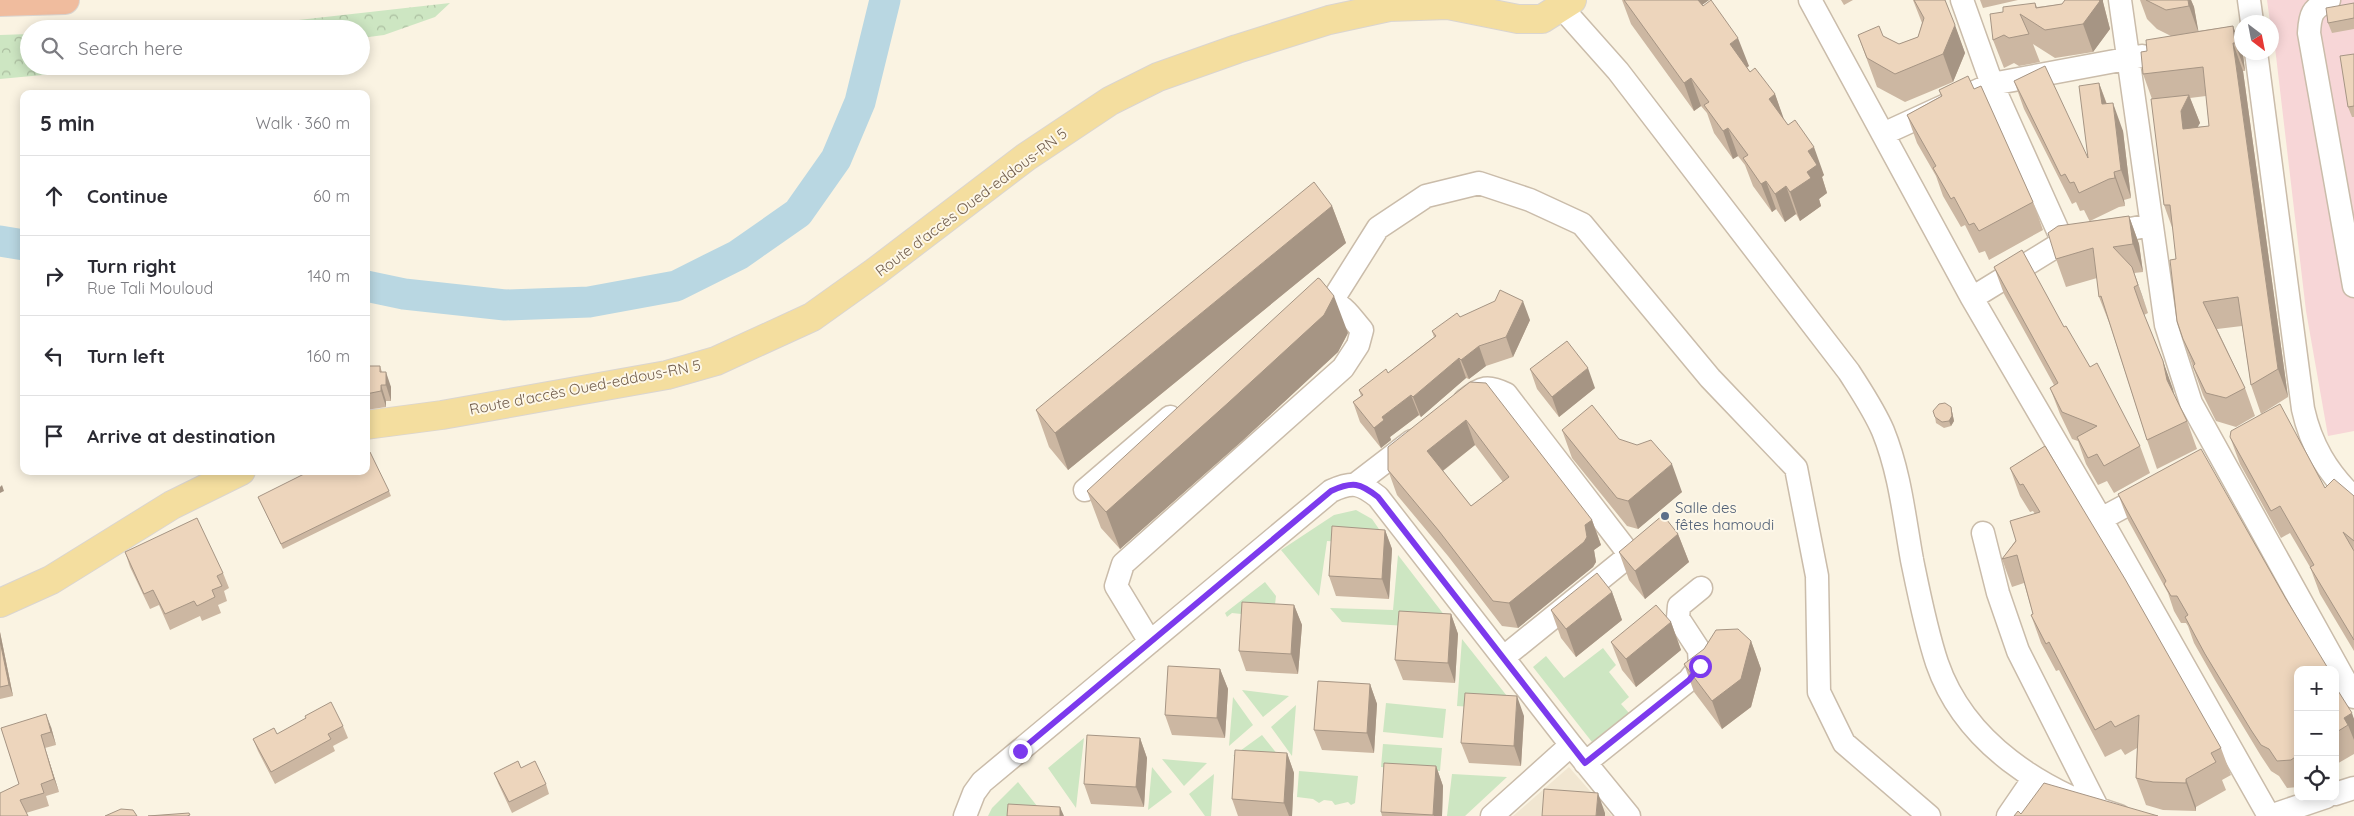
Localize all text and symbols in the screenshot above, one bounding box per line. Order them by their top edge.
north arrow [2234,15,2279,60]
search box [20,20,370,75]
icon: search [38,34,66,62]
text: Search here [78,36,183,60]
text: 5 min [40,110,95,136]
text: Walk · 360 m [255,113,350,133]
street label: Route d'accès Oued-eddous-RN 5 [871,124,1071,280]
icon: ahead [40,182,68,210]
text: Continue [87,184,168,208]
text: 60 m [313,186,350,206]
text: Turn right [87,254,176,278]
icon: right [40,262,68,290]
text: 140 m [307,266,350,286]
text: Rue Tali Mouloud [87,278,213,298]
icon: left [40,342,68,370]
text: Turn left [87,344,165,368]
text: 160 m [307,346,350,366]
street label: Route d'accès Oued-eddous-RN 5 [468,355,702,419]
icon: arrive [40,422,68,450]
text: Arrive at destination [87,424,276,448]
place label: Salle des fêtes hamoudi [1675,498,1774,534]
marker: Salle des fêtes hamoudi [1659,510,1671,522]
route start [1689,655,1712,678]
map controls [2294,666,2339,801]
button: + [2294,666,2339,711]
button: − [2294,711,2339,756]
route end [1009,740,1032,763]
button: locate [2294,756,2339,801]

